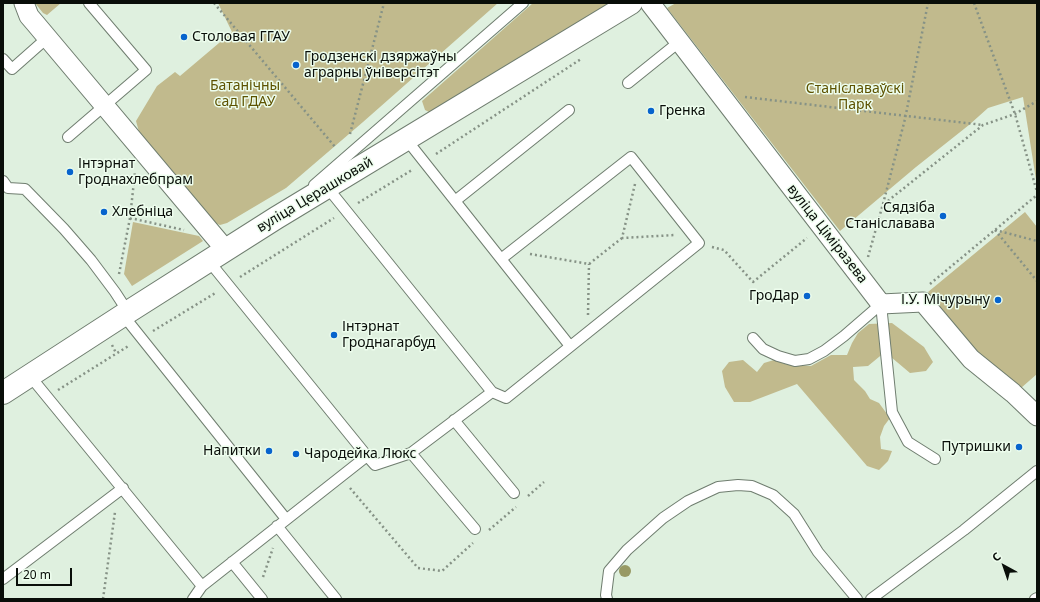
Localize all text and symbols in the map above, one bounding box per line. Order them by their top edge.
place label: Столовая ГГАУ [192,29,290,45]
marker: Столовая ГГАУ [179,32,189,42]
place label: Гродзенскі дзяржаўны аграрны ўніверсітэт [304,49,457,82]
marker: Гродзенскі дзяржаўны аграрны ўніверсітэт [291,60,301,70]
park label: Батанічны сад ГДАУ [210,78,280,110]
park label: Станіславаўскі Парк [806,81,904,114]
place label: Гренка [659,103,705,119]
marker: Гренка [646,106,656,116]
street label: вуліца Церашковай [254,154,376,236]
place label: Інтэрнат Гроднахлебпрам [78,156,193,188]
marker: Інтэрнат Гроднахлебпрам [65,167,75,177]
street label: вуліца Ціміразева [783,181,871,287]
place label: Сядзіба Станіславава [845,200,935,232]
place label: Хлебніца [112,204,173,220]
marker: Хлебніца [99,207,109,217]
marker: Сядзіба Станіславава [938,211,948,221]
place label: ГроДар [749,288,799,304]
marker: ГроДар [802,291,812,301]
place label: І.У. Мічурыну [901,292,990,308]
marker: І.У. Мічурыну [993,295,1003,305]
place label: Інтэрнат Гроднагарбуд [342,319,436,352]
marker: Інтэрнат Гроднагарбуд [329,330,339,340]
place label: Путришки [941,439,1011,455]
marker: Путришки [1014,442,1024,452]
place label: Напитки [203,443,261,459]
marker: Напитки [264,446,274,456]
place label: Чародейка Люкс [304,446,416,462]
marker: Чародейка Люкс [291,449,301,459]
north arrow [984,546,1024,586]
text: С [988,548,1004,564]
scale bar [18,560,74,586]
text: 20 m [23,566,51,583]

